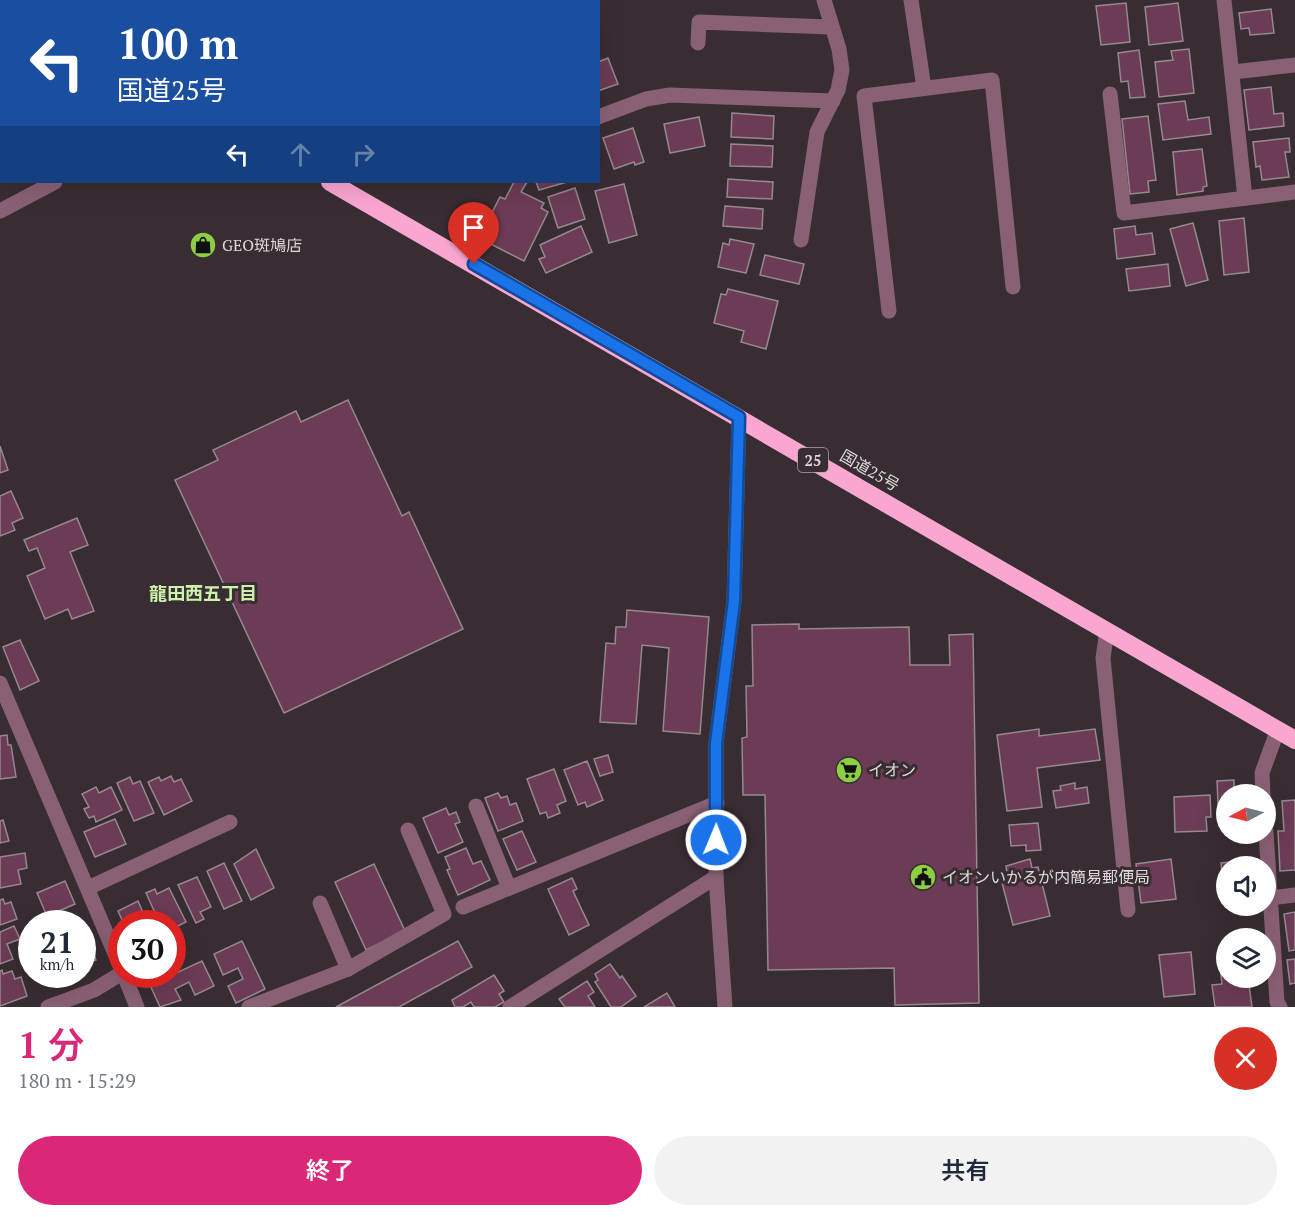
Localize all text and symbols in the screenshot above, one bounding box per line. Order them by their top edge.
text: 100 m [117,15,238,71]
icon: left [18,24,96,102]
text: 国道25号 [117,72,227,108]
icon: left [221,138,254,171]
icon: ahead [284,138,317,171]
icon: right [347,138,380,171]
pin [448,202,499,264]
icon: arrive [457,211,490,244]
shop icon: GEO斑鳩店 [188,230,218,260]
place label: GEO斑鳩店 [222,234,302,256]
street label: 国道25号 [836,444,904,496]
road number: 25 [798,448,828,472]
district label: 龍田西五丁目 [149,581,257,605]
supermarket icon: イオン [834,755,864,785]
place label: イオン [868,759,916,781]
north arrow [1216,784,1276,844]
map controls [1216,784,1276,988]
position arrow [684,808,748,872]
button: sound [1216,856,1276,916]
public building icon: イオンいかるが内簡易郵便局 [908,862,938,892]
place label: イオンいかるが内簡易郵便局 [942,866,1150,888]
speed limit sign: 30 [108,910,186,988]
text: 21 [40,922,74,962]
button: layers [1216,928,1276,988]
text: km/h [40,954,74,974]
text: 1 分 [18,1021,84,1068]
button: close [1214,1027,1277,1090]
text: 180 m · 15:29 [18,1067,136,1094]
button: 終了 [18,1136,642,1205]
button: 共有 [654,1136,1277,1205]

